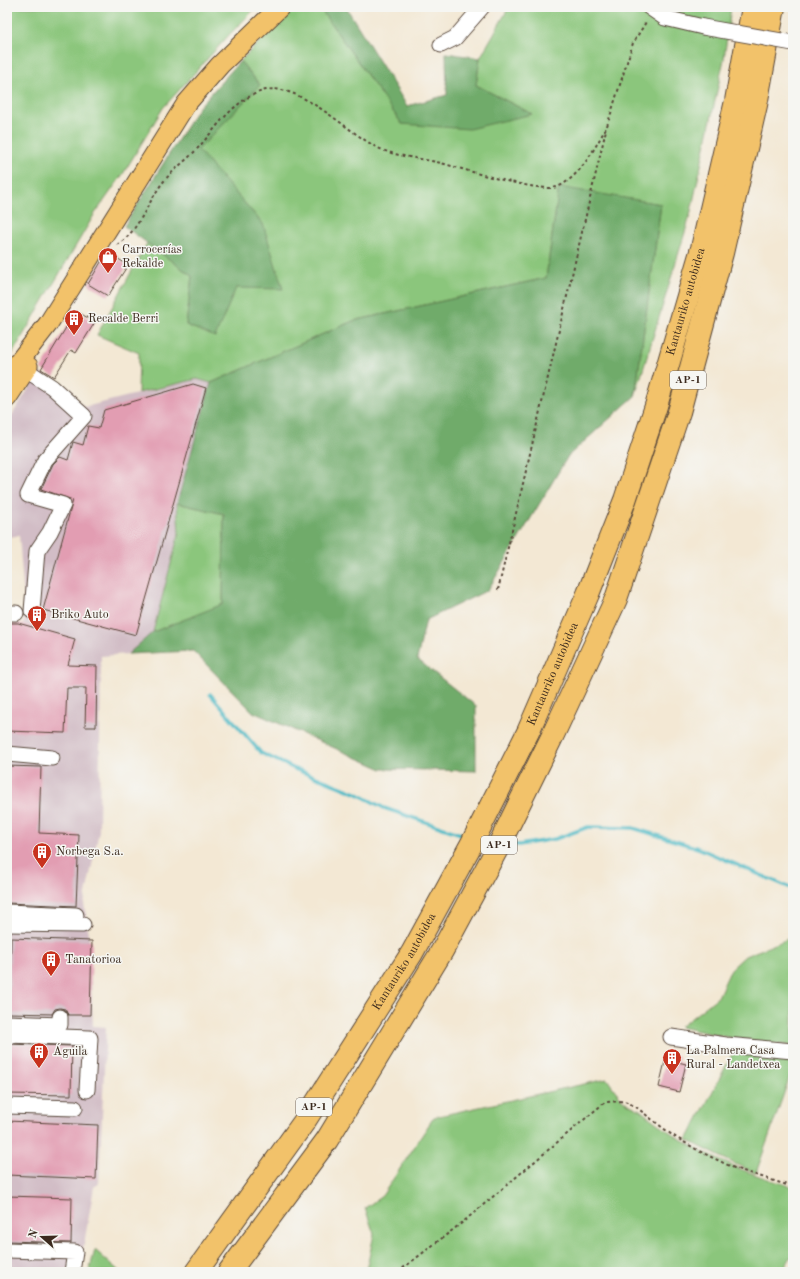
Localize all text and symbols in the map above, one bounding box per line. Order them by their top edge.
place label: Carrocerías Rekalde [122,244,182,270]
shop icon: Carrocerías Rekalde [97,246,119,274]
street label: Kantauriko autobidea [665,247,708,357]
building icon: Recalde Berri [63,308,85,336]
place label: Recalde Berri [88,313,159,325]
road number: AP-1 [670,371,706,389]
building icon: Briko Auto [26,604,48,632]
place label: Briko Auto [51,609,109,621]
street label: Kantauriko autobidea [525,621,581,728]
road number: AP-1 [481,836,517,854]
building icon: Norbega S.a. [31,841,53,869]
place label: Norbega S.a. [56,846,124,858]
street label: Kantauriko autobidea [371,911,439,1013]
building icon: Tanatorioa [40,949,62,977]
place label: Tanatorioa [65,954,122,966]
building icon: Águila [28,1041,50,1069]
place label: Águila [53,1043,88,1058]
place label: La Palmera Casa Rural - Landetxea [686,1045,780,1071]
building icon: La Palmera Casa Rural - Landetxea [661,1047,683,1075]
road number: AP-1 [296,1098,332,1116]
north arrow [22,1217,62,1257]
text: N [27,1228,41,1240]

